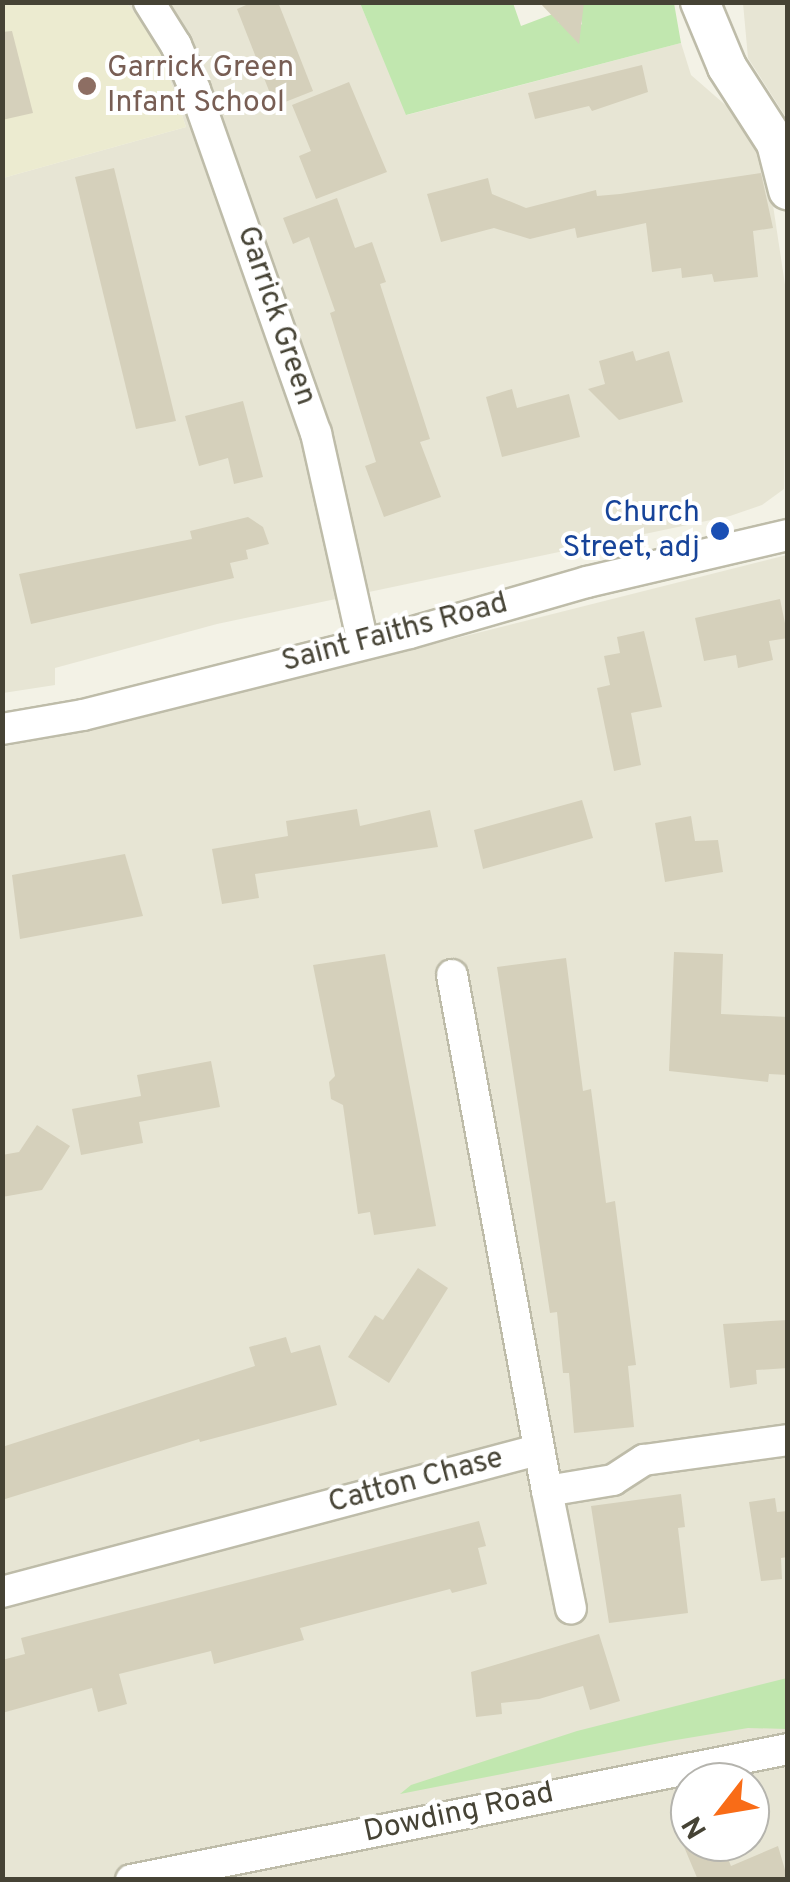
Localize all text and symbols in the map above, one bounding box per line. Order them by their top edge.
place label: Garrick Green Infant School [107,51,294,122]
marker: Garrick Green Infant School [76,75,98,97]
street label: Garrick Green [228,222,322,410]
place label: Church Street, adj [563,496,700,566]
marker: Church Street, adj [709,520,731,542]
street label: Saint Faiths Road [278,587,512,681]
street label: Catton Chase [325,1441,507,1523]
north arrow [670,1762,770,1862]
street label: Dowding Road [361,1776,557,1852]
text: N [675,1809,717,1844]

